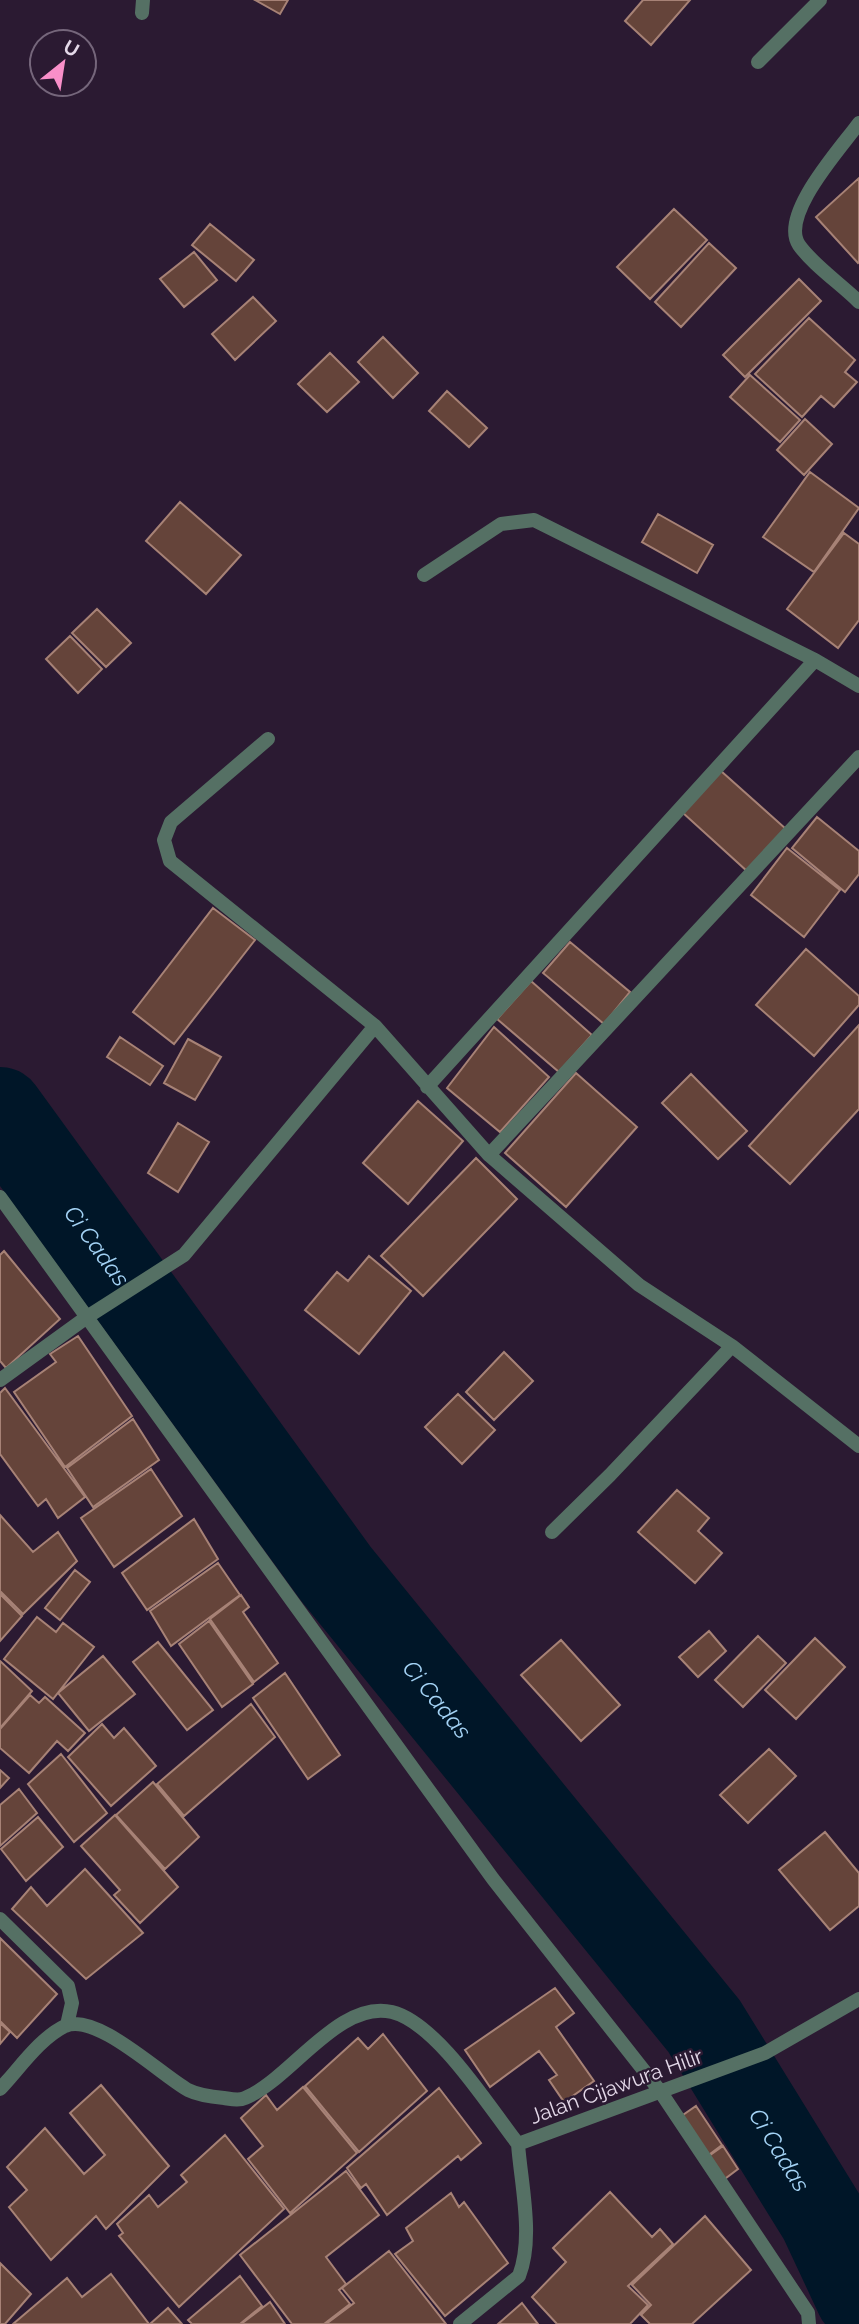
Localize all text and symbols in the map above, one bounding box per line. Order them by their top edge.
north arrow [28,28,98,98]
text: U [60,35,83,61]
water label: Ci Cadas [59,1200,136,1291]
water label: Ci Cadas [398,1654,478,1744]
street label: Jalan Cijawura Hilir [526,2043,707,2129]
water label: Ci Cadas [744,2103,816,2196]

